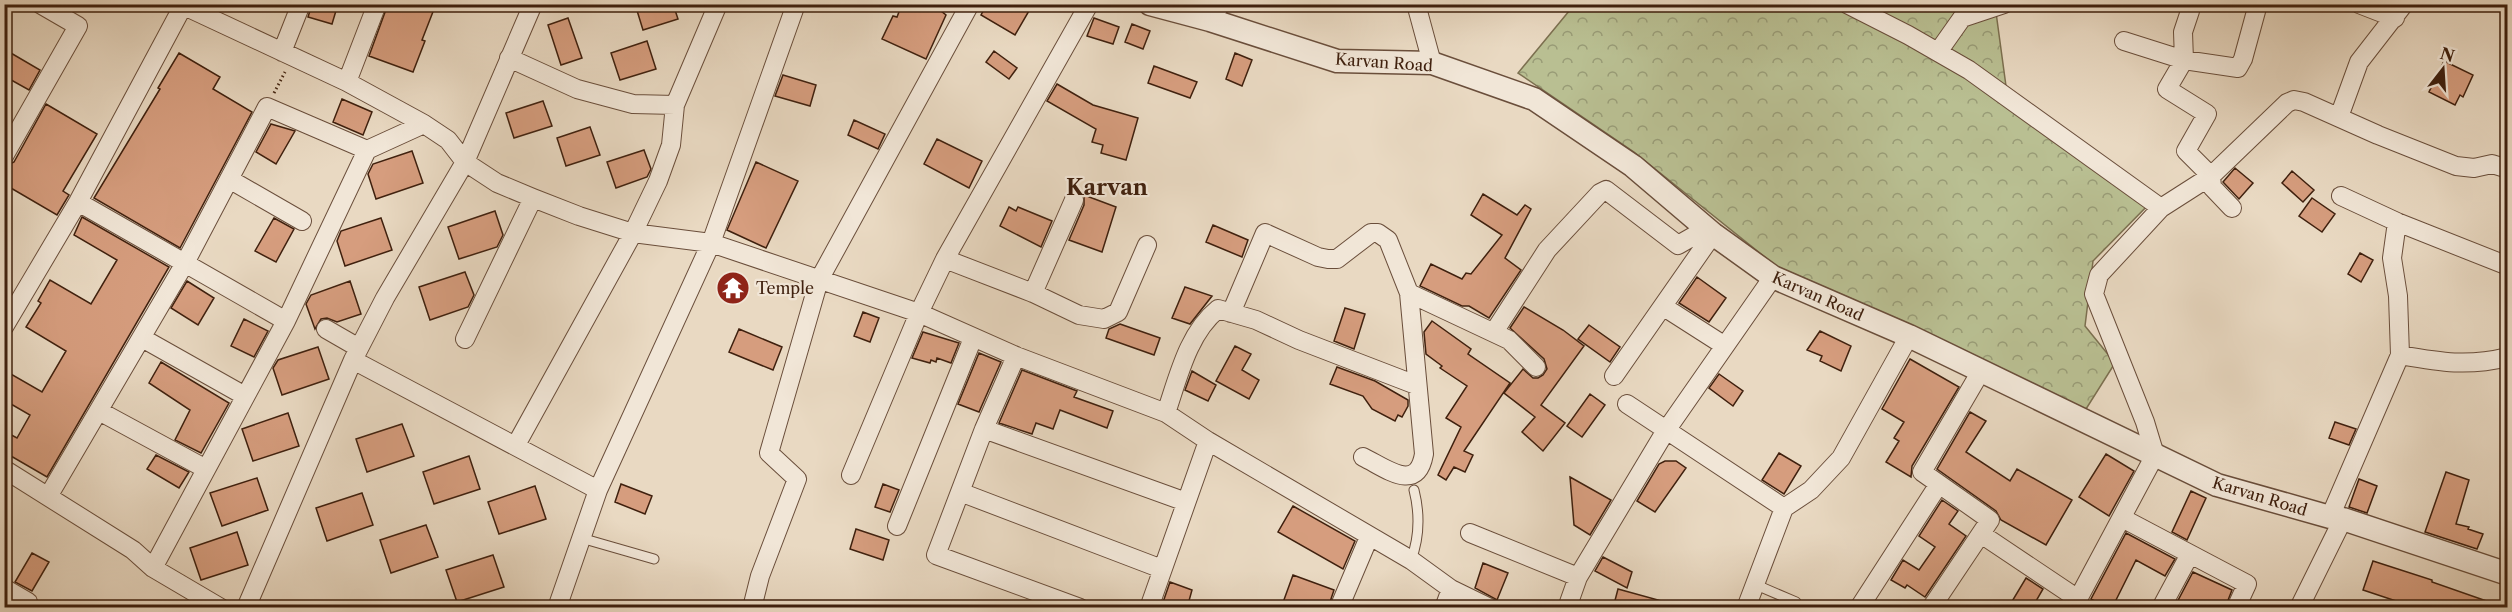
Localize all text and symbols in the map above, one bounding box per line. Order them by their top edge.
north arrow [2413,39,2473,99]
text: N [2438,43,2457,66]
street label: Karvan Road [1334,49,1434,75]
district label: Karvan [1066,174,1148,201]
street label: Karvan Road [1769,267,1867,325]
temple icon: Temple [715,270,751,306]
place label: Temple [756,278,814,298]
street label: Karvan Road [2210,472,2310,520]

